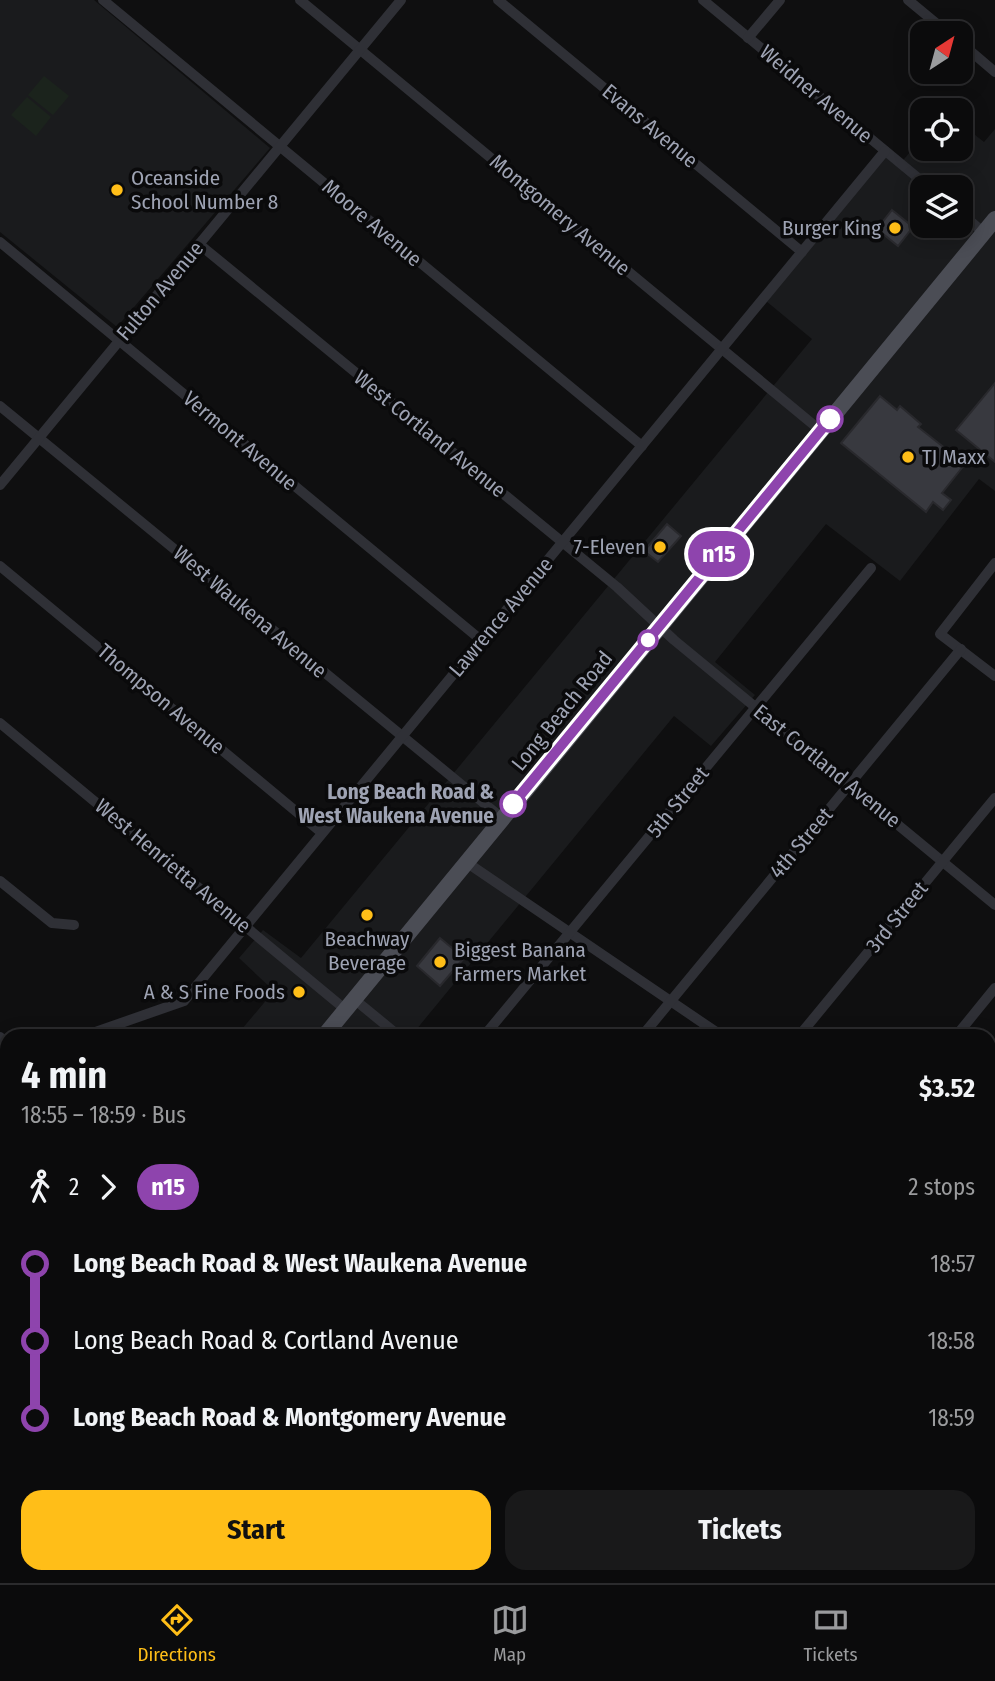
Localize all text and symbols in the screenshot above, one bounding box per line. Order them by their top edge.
north arrow [910,21,973,84]
map controls [910,21,973,238]
street label: Weidner Avenue [754,39,878,149]
street label: Evans Avenue [597,78,703,174]
button: locate [910,98,973,161]
street label: Montgomery Avenue [484,149,636,281]
place label: Oceanside School Number 8 [131,165,278,215]
street label: Moore Avenue [317,174,427,272]
button: layers [910,175,973,238]
marker: Oceanside School Number 8 [109,182,125,198]
place label: Burger King [782,215,881,241]
marker: Burger King [887,220,903,236]
street label: Fulton Avenue [111,236,209,346]
street label: West Cortland Avenue [349,365,511,503]
street label: Vermont Avenue [178,386,302,496]
unlabelled marker [817,406,843,432]
place label: TJ Maxx [922,444,987,470]
marker: TJ Maxx [900,449,916,465]
line badge: n15 [679,531,759,577]
place label: 7-Eleven [574,534,646,560]
marker: 7-Eleven [652,539,668,555]
street label: West Waukena Avenue [168,540,332,684]
text: n15 [702,540,736,568]
street label: Lawrence Avenue [443,552,559,682]
unlabelled marker [638,630,658,650]
street label: Thompson Avenue [92,638,230,760]
street label: Long Beach Road [506,646,618,776]
street label: East Cortland Avenue [748,699,906,833]
street label: 5th Street [641,761,715,843]
place label: Long Beach Road & West Waukena Avenue [298,779,494,829]
marker: Long Beach Road & West Waukena Avenue [500,791,526,817]
street label: West Henrietta Avenue [90,793,256,939]
street label: 4th Street [764,802,838,884]
street label: 3rd Street [860,876,934,958]
marker: Beachway Beverage [359,907,375,923]
place label: Beachway Beverage [325,926,410,976]
place label: Biggest Banana Farmers Market [454,937,587,987]
marker: Biggest Banana Farmers Market [432,954,448,970]
place label: A & S Fine Foods [144,979,285,1005]
marker: A & S Fine Foods [291,984,307,1000]
text: 4 min [21,1052,107,1098]
text: $3.52 [919,1073,975,1104]
text: 18:55 – 18:59 · Bus [21,1101,186,1129]
icon: walk [21,1168,59,1206]
icon: forward [89,1168,127,1206]
text: 2 [69,1173,79,1201]
text: n15 [151,1173,185,1201]
text: 2 stops [908,1173,975,1201]
text: Long Beach Road & West Waukena Avenue [73,1248,527,1279]
text: 18:57 [930,1250,975,1278]
text: Long Beach Road & Cortland Avenue [73,1325,459,1356]
text: 18:58 [928,1327,975,1355]
text: Long Beach Road & Montgomery Avenue [73,1402,506,1433]
text: 18:59 [928,1404,975,1432]
button: Start [21,1490,491,1570]
button: Tickets [505,1490,975,1570]
tab: Directions [137,1601,216,1666]
tab: Map [491,1601,529,1666]
tab: Tickets [803,1601,858,1666]

